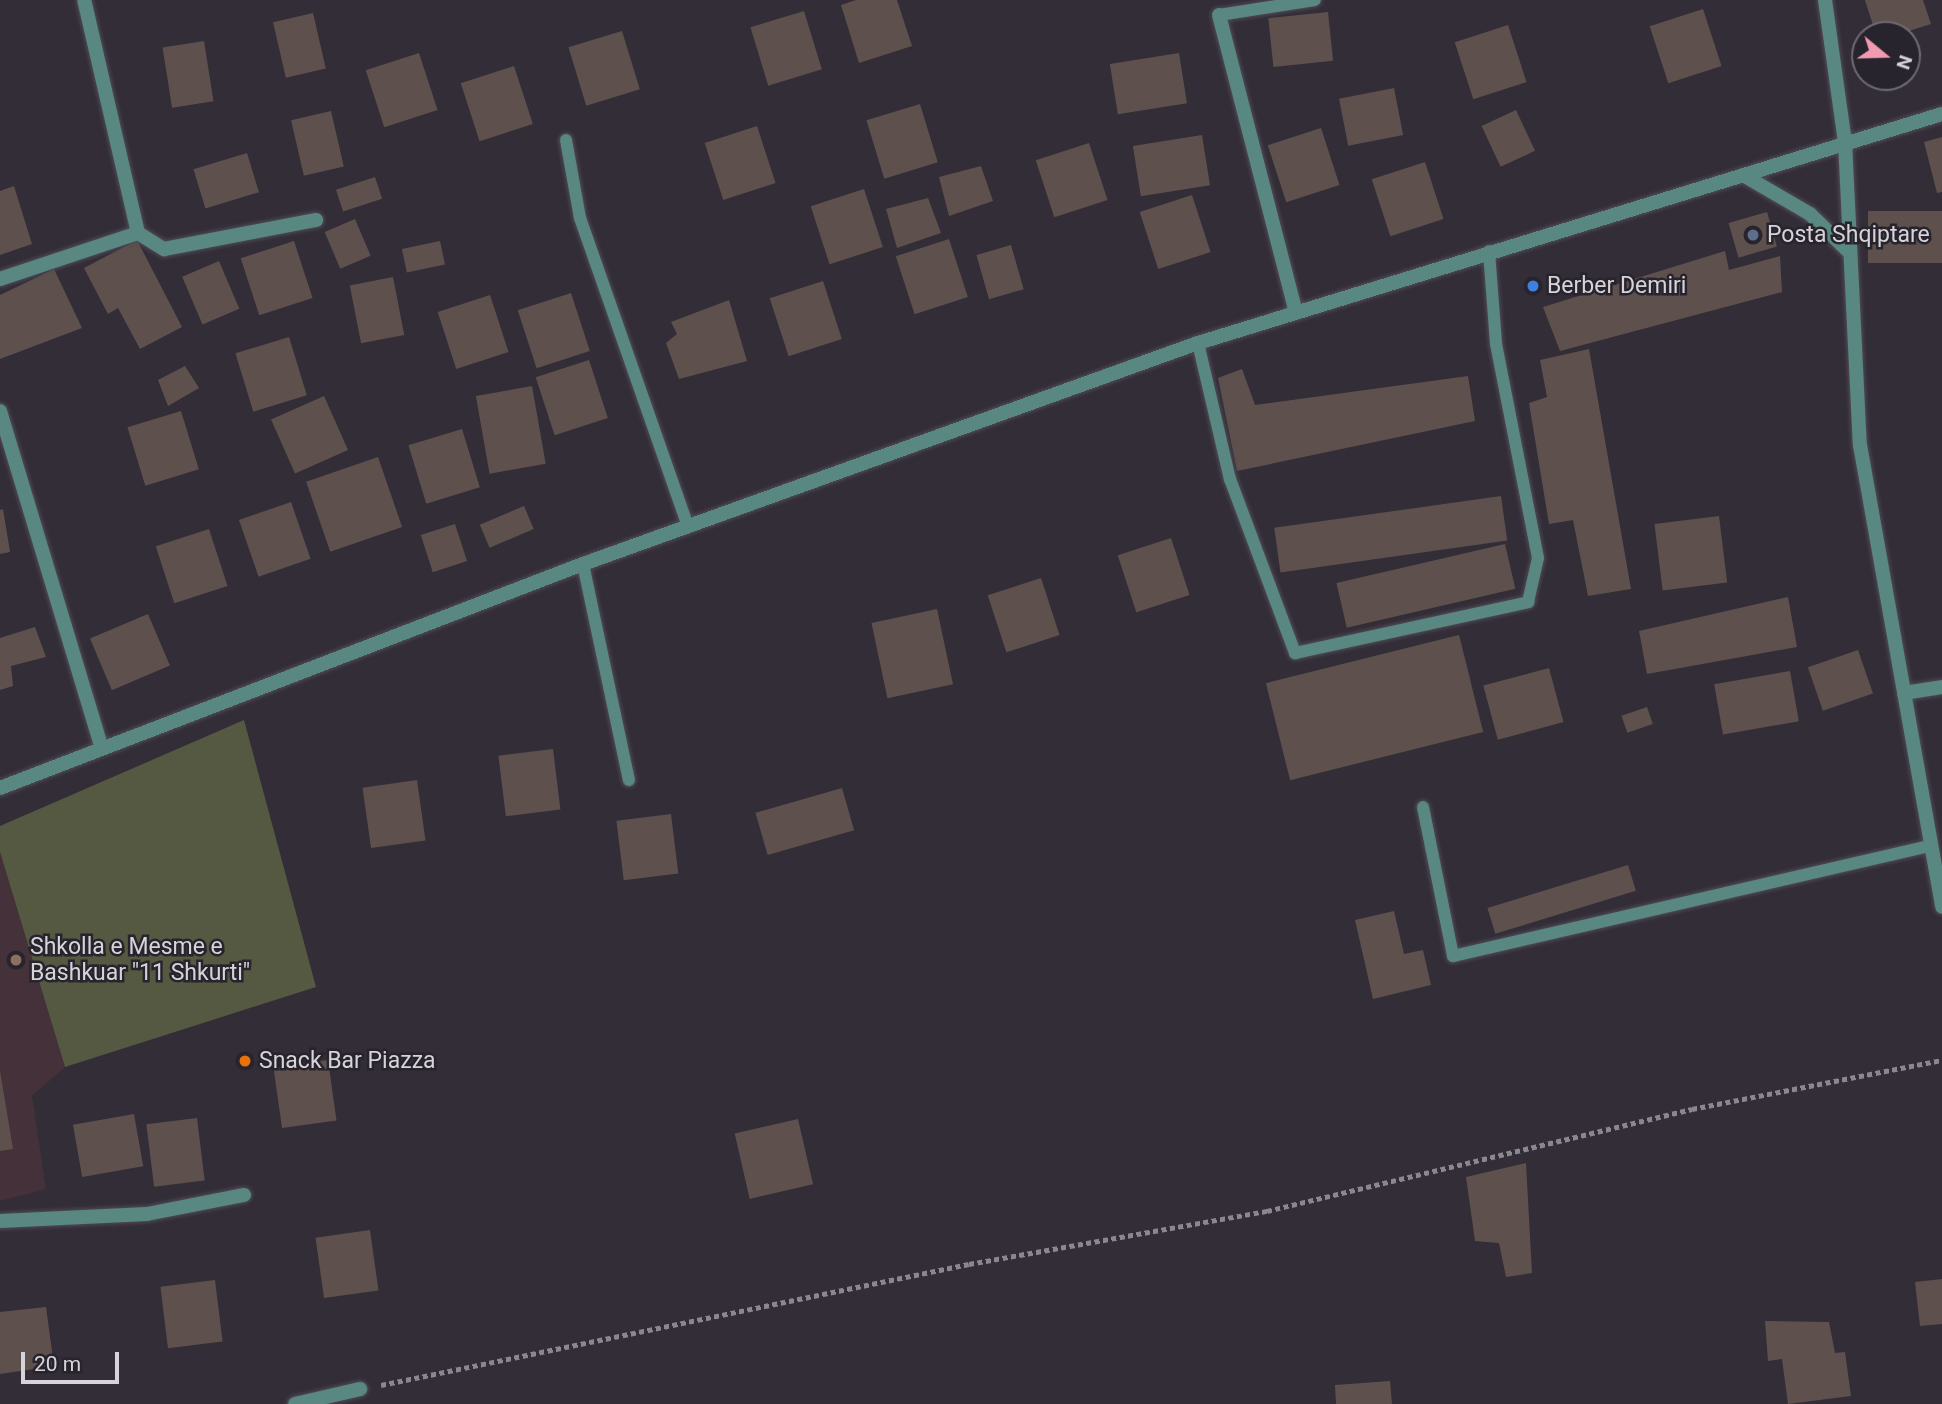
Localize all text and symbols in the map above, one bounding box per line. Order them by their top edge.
north arrow [1851,21,1921,91]
text: N [1891,52,1917,72]
place label: Posta Shqiptare [1767,221,1930,249]
marker: Posta Shqiptare [1745,227,1761,243]
place label: Berber Demiri [1547,272,1686,300]
marker: Berber Demiri [1525,278,1541,294]
place label: Shkolla e Mesme e Bashkuar "11 Shkurti" [30,933,250,987]
marker: Shkolla e Mesme e Bashkuar "11 Shkurti" [8,952,24,968]
place label: Snack Bar Piazza [259,1047,436,1075]
marker: Snack Bar Piazza [237,1053,253,1069]
scale bar [24,1338,122,1382]
text: 20 m [34,1352,81,1376]

